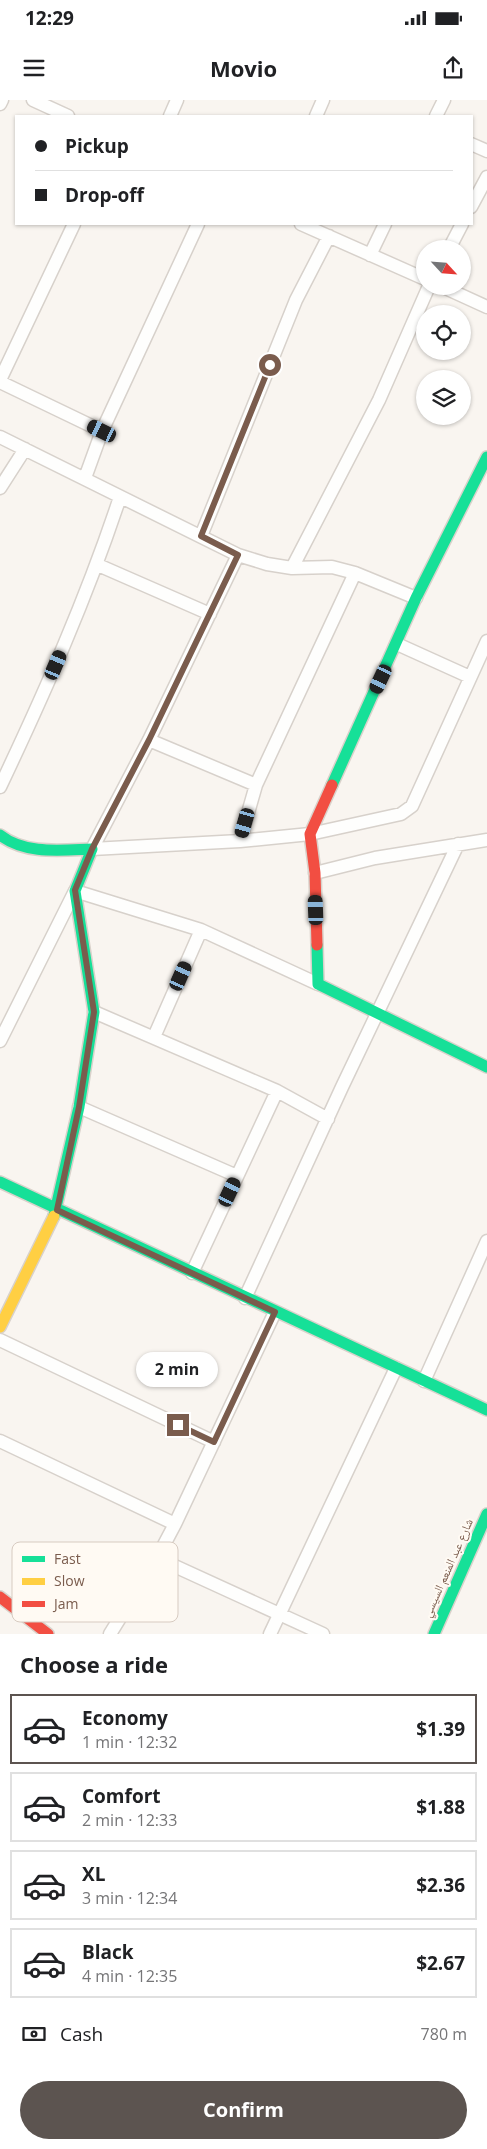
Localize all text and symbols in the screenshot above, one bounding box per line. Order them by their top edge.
text: 12:29 [25,5,74,31]
text: Movio [210,53,277,83]
icon: menu [20,54,48,82]
icon: share [439,54,467,82]
text: Pickup [65,133,129,159]
text: Drop-off [65,182,144,208]
north arrow [416,240,471,295]
map controls [416,240,471,425]
button: locate [416,305,471,360]
route start [259,354,281,376]
button: layers [416,370,471,425]
car [85,418,118,444]
car [43,648,68,682]
car [367,662,394,696]
car [233,807,256,839]
car [307,895,324,925]
car [168,959,193,993]
car [216,1175,243,1209]
callout: 2 min [137,1352,219,1388]
text: 2 min [155,1358,199,1380]
route end [167,1414,189,1436]
street label: شارع عبد المنعم السيسي [418,1516,479,1621]
legend [12,1542,178,1622]
text: Fast [54,1549,81,1568]
text: Slow [54,1571,85,1590]
text: Jam [52,1594,79,1613]
text: Choose a ride [20,1649,168,1679]
text: Economy [82,1705,168,1731]
icon: car [22,1707,67,1752]
text: $1.39 [416,1716,465,1742]
text: 1 min · 12:32 [82,1731,177,1753]
text: Comfort [82,1783,161,1809]
icon: car [22,1785,67,1830]
text: $1.88 [416,1794,465,1820]
text: 2 min · 12:33 [82,1809,177,1831]
text: XL [82,1861,105,1887]
icon: car [22,1863,67,1908]
text: $2.36 [416,1872,465,1898]
text: 3 min · 12:34 [82,1887,177,1909]
text: Black [82,1939,134,1965]
icon: car [22,1941,67,1986]
text: $2.67 [416,1950,465,1976]
text: 4 min · 12:35 [82,1965,177,1987]
icon: cash [20,2020,48,2048]
text: Cash [60,2021,103,2047]
text: 780 m [421,2023,467,2045]
button: Confirm [20,2081,467,2139]

